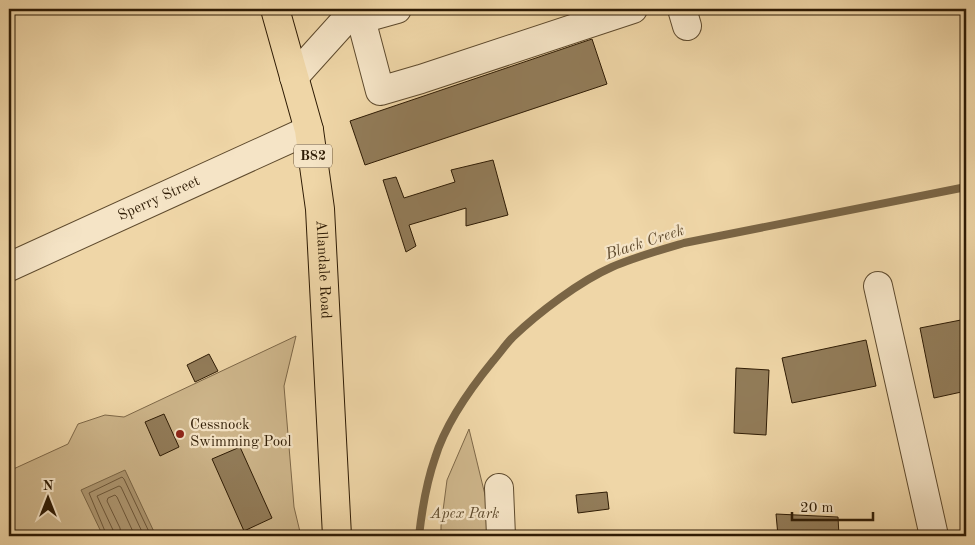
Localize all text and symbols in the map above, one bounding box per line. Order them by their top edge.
road number: B82 [294,144,332,168]
street label: Sperry Street [116,173,202,224]
street label: Allandale Road [313,220,333,319]
water label: Black Creek [603,223,687,264]
place label: Cessnock Swimming Pool [190,418,292,450]
marker: Cessnock Swimming Pool [174,428,186,440]
north arrow [22,472,72,522]
text: N [43,479,54,493]
scale bar [792,490,874,522]
text: 20 m [800,501,834,516]
park label: Apex Park [430,507,499,522]

